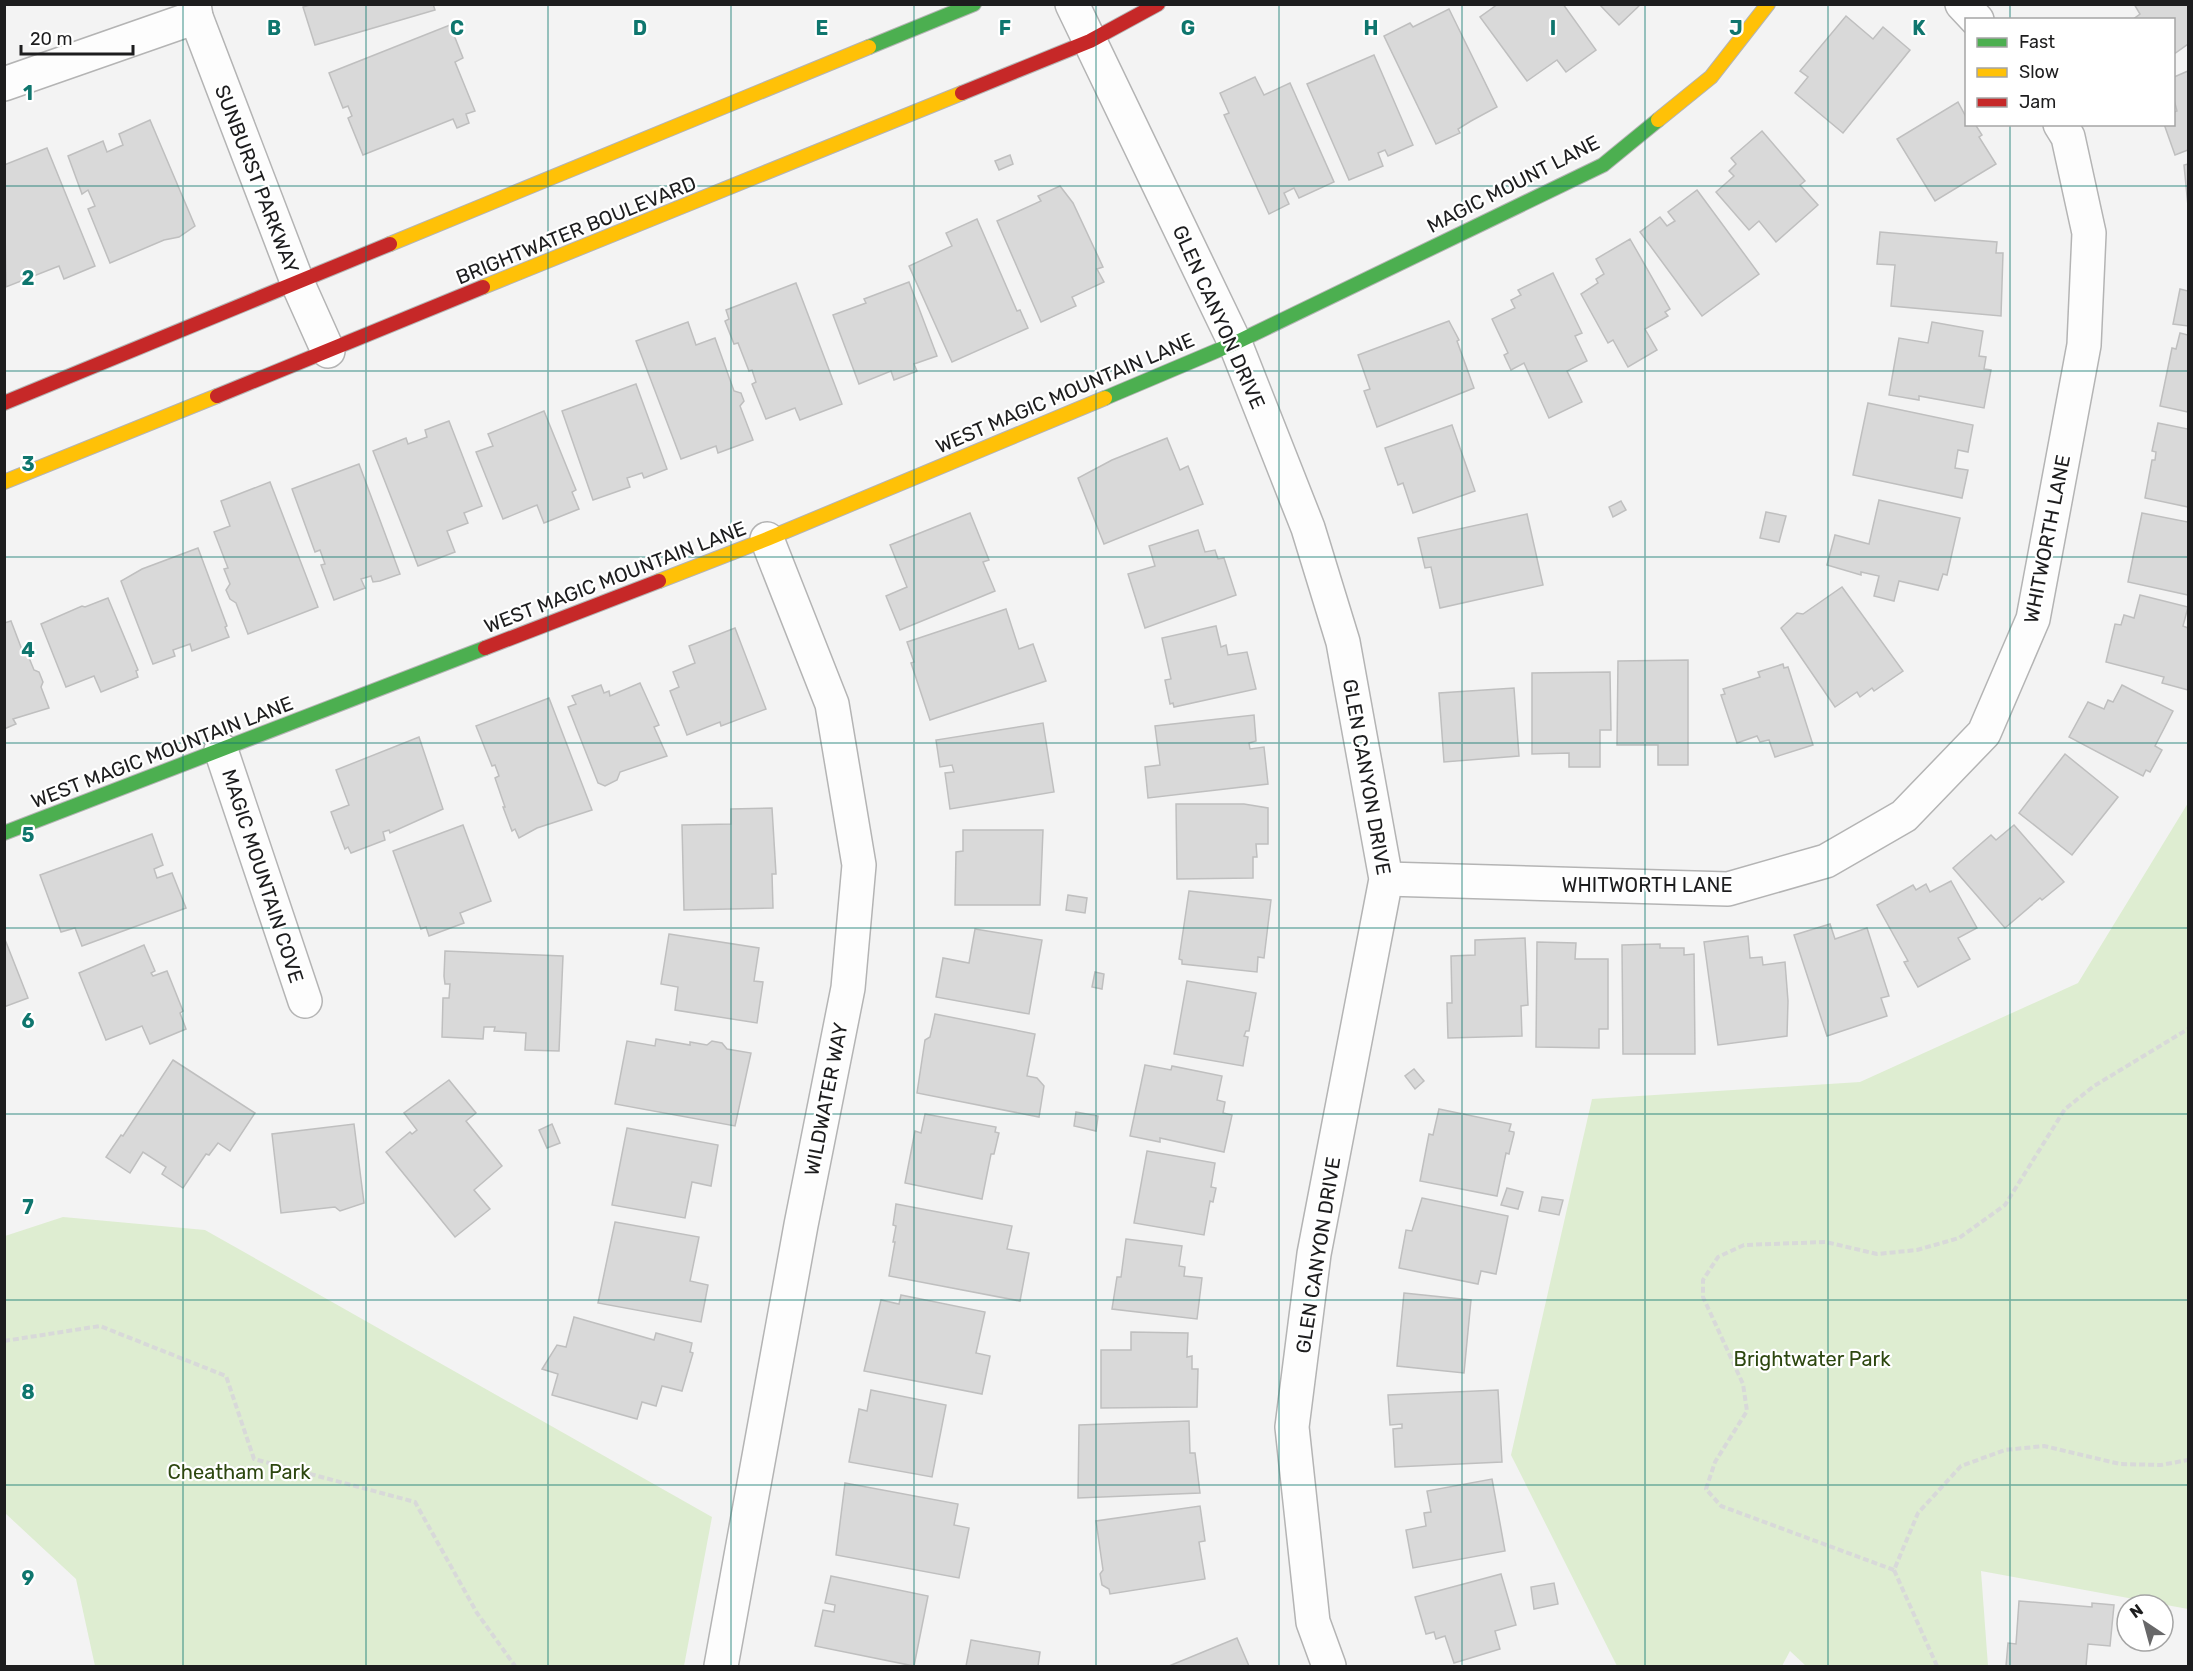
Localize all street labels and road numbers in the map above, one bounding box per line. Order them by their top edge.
street label: SUNBURST PARKWAY [210,81,304,277]
street label: MAGIC MOUNT LANE [1423,130,1603,238]
street label: BRIGHTWATER BOULEVARD [452,171,700,289]
street label: GLEN CANYON DRIVE [1168,221,1270,413]
street label: WEST MAGIC MOUNTAIN LANE [932,328,1198,458]
street label: WHITWORTH LANE [2019,453,2075,625]
street label: WEST MAGIC MOUNTAIN LANE [481,516,749,638]
street label: GLEN CANYON DRIVE [1338,677,1396,877]
street label: WEST MAGIC MOUNTAIN LANE [28,691,296,813]
street label: MAGIC MOUNTAIN COVE [217,766,309,986]
street label: WHITWORTH LANE [1561,873,1733,897]
street label: WILDWATER WAY [799,1020,853,1178]
street label: GLEN CANYON DRIVE [1291,1155,1345,1355]

